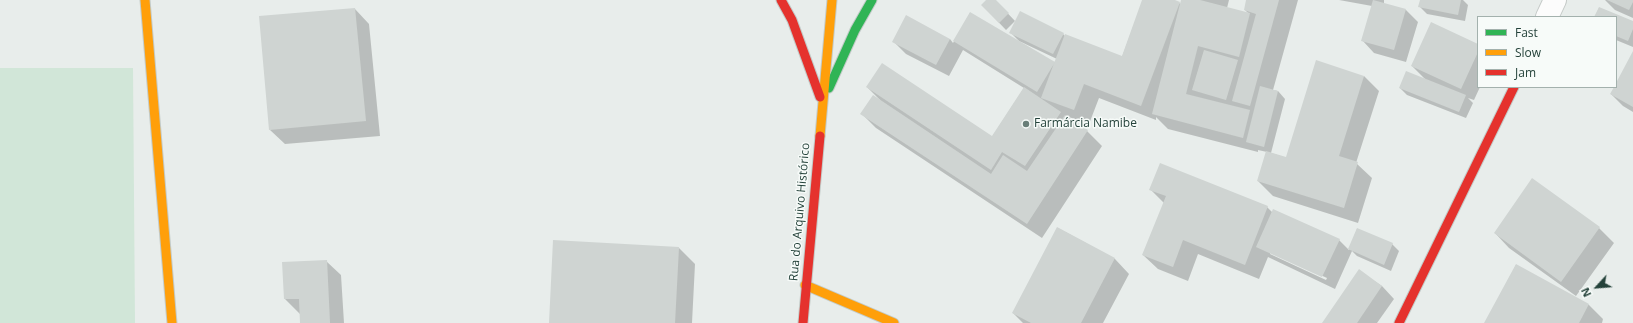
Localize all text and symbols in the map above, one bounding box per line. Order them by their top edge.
legend [1477,16,1617,88]
text: Fast [1515,24,1538,41]
text: Slow [1515,44,1541,61]
text: Jam [1515,64,1536,81]
place label: Farmárcia Namibe [1034,117,1137,131]
marker: Farmárcia Namibe [1021,119,1031,129]
street label: Rua do Arquivo Histórico [787,142,813,282]
north arrow [1577,267,1617,307]
text: N [1577,285,1594,300]

